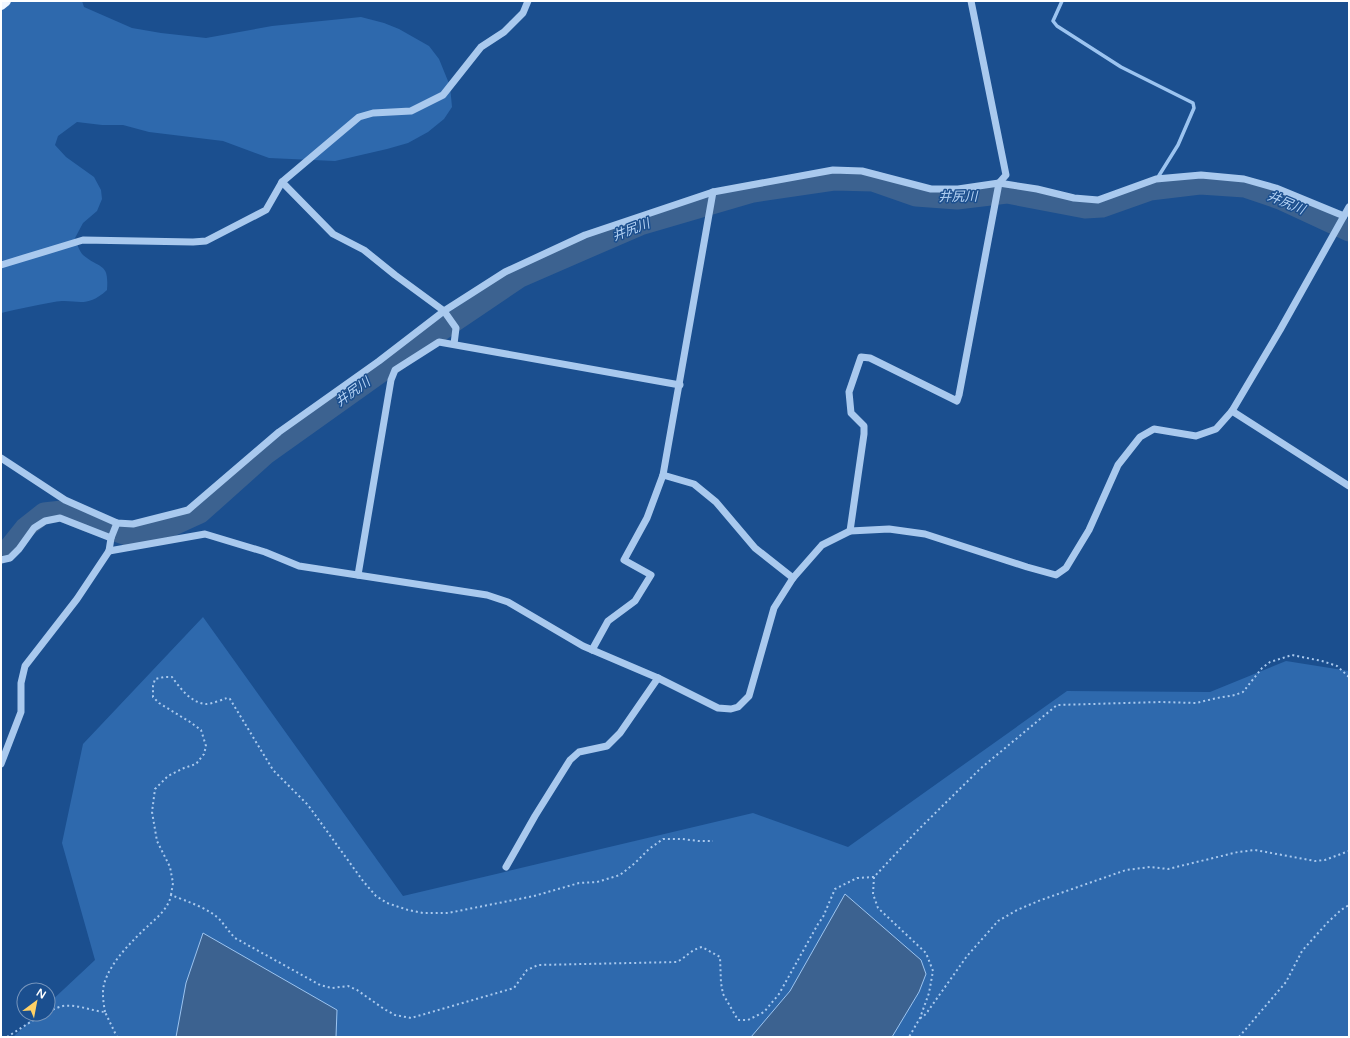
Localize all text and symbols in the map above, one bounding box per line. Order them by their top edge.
water label: 井尻川 [1265,188,1309,219]
water label: 井尻川 [938,189,980,205]
water label: 井尻川 [610,215,654,244]
water label: 井尻川 [333,373,375,410]
north arrow [16,982,56,1022]
text: N [34,986,48,1002]

